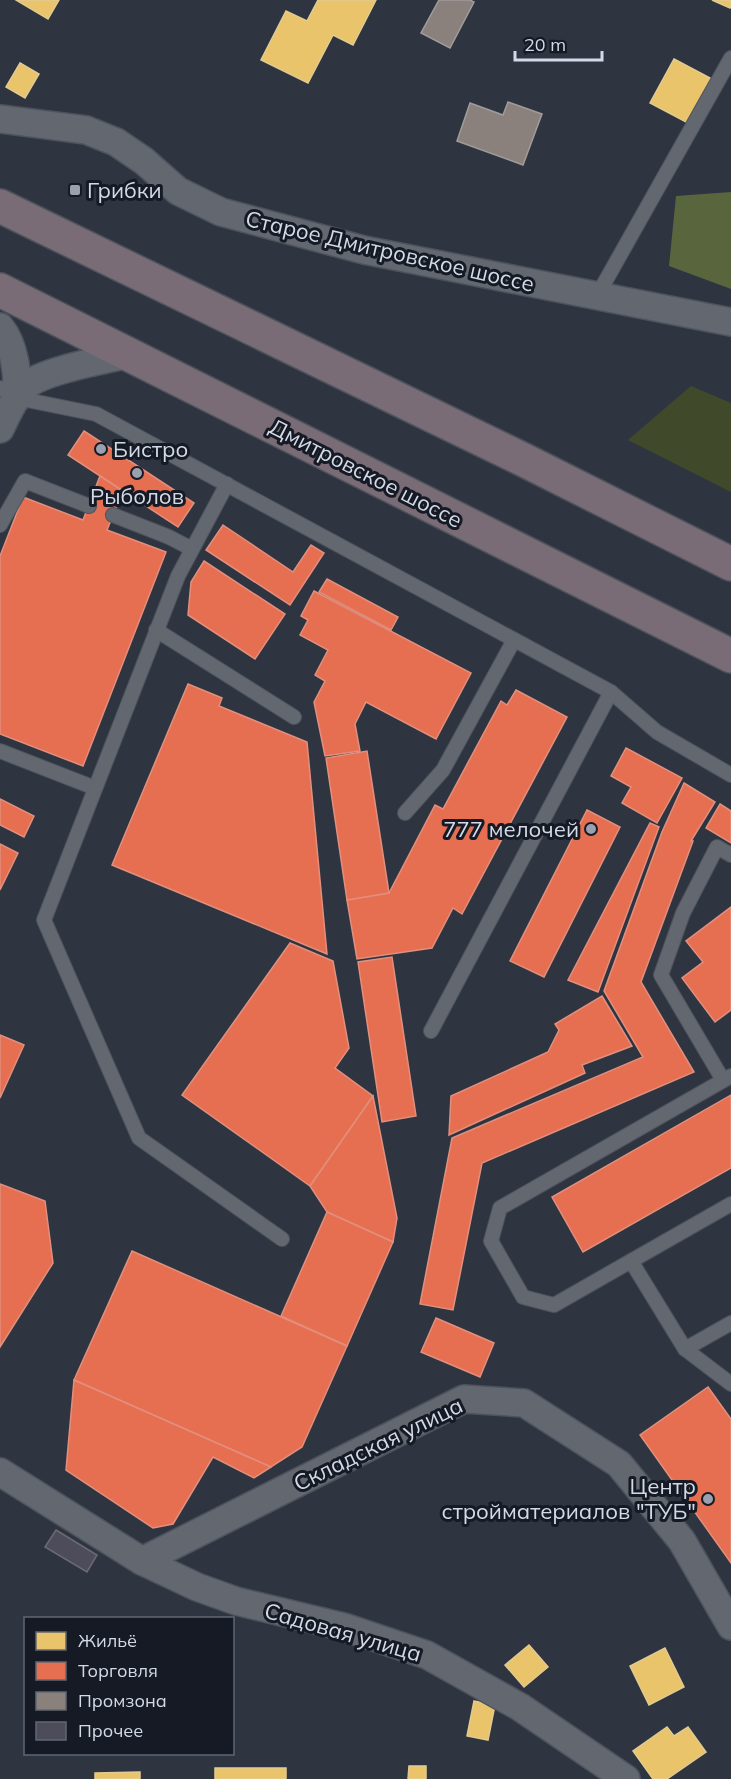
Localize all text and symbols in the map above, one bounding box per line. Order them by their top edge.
scale bar [515,24,602,62]
text: 20 m [524,33,566,56]
place label: Грибки [87,176,162,204]
marker: Грибки [68,183,82,197]
street label: Старое Дмитровское шоссе [243,204,537,298]
street label: Дмитровское шоссе [265,412,467,534]
place label: Бистро [113,435,188,463]
marker: Бистро [94,442,108,456]
marker: Рыболов [130,466,144,480]
place label: Рыболов [90,482,184,510]
place label: 777 мелочей [443,815,579,843]
marker: 777 мелочей [584,822,598,836]
street label: Складская улица [289,1391,467,1497]
place label: Центр стройматериалов "ТУБ" [442,1472,696,1525]
marker: Центр стройматериалов "ТУБ" [701,1492,715,1506]
street label: Садовая улица [261,1596,425,1668]
legend [24,1617,234,1755]
text: Жильё [78,1629,137,1652]
text: Торговля [78,1659,158,1682]
text: Промзона [78,1689,167,1712]
text: Прочее [78,1719,143,1742]

